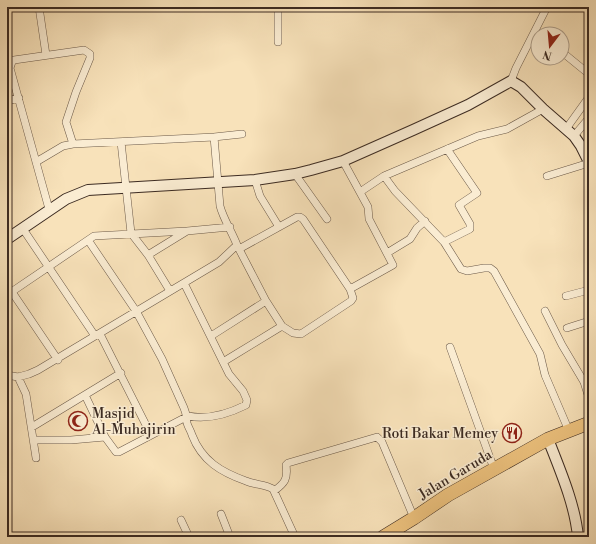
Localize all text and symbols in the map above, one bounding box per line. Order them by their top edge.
north arrow [530,26,570,66]
text: N [541,47,554,63]
place label: Masjid Al-Muhajirin [91,405,176,439]
mosque icon: Masjid Al-Muhajirin [67,410,89,432]
restaurant icon: Roti Bakar Memey [501,422,523,444]
place label: Roti Bakar Memey [382,425,498,443]
street label: Jalan Garuda [415,445,496,504]

